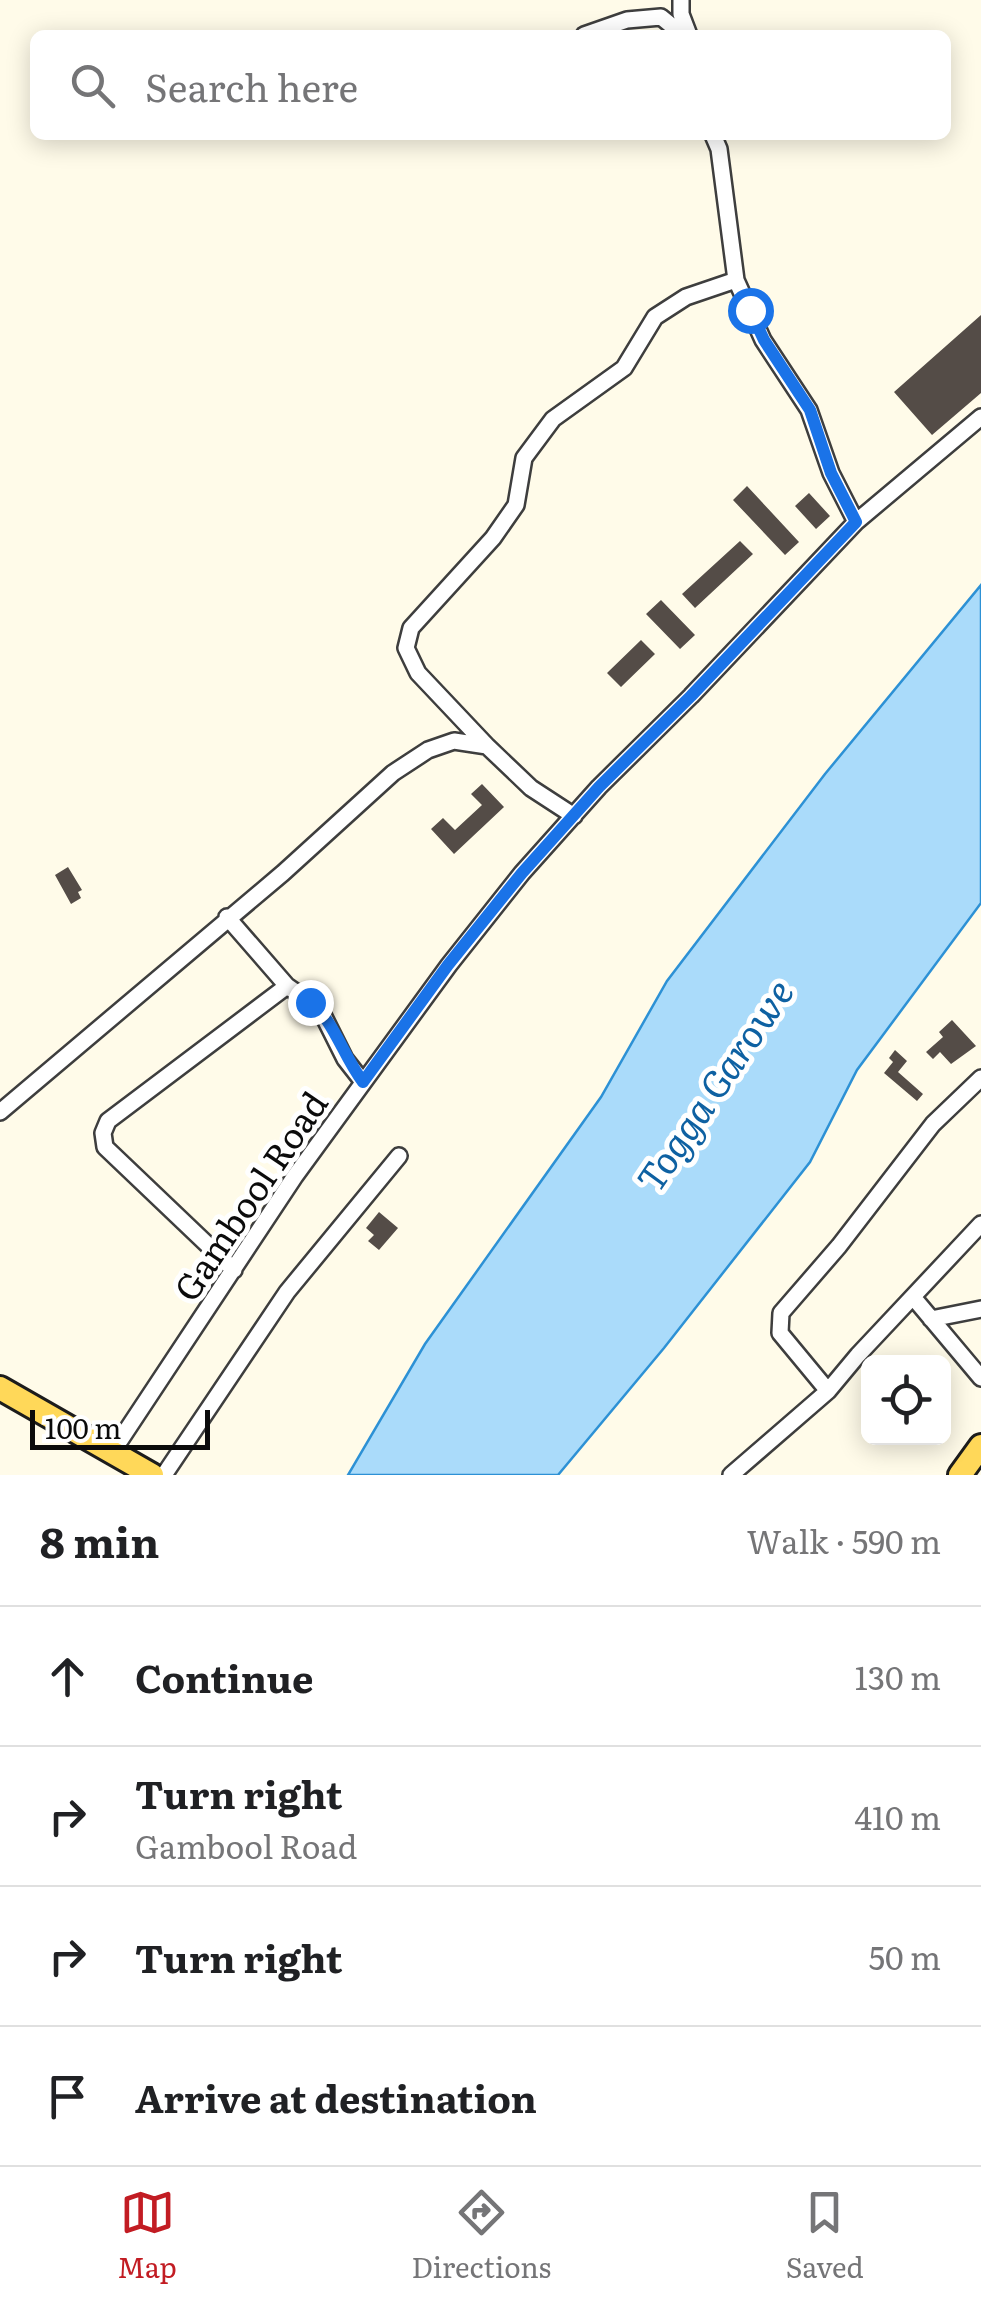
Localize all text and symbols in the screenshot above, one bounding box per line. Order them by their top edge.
search box [30,30,951,140]
text: Search here [145,57,358,114]
icon: search [65,58,120,113]
route start [728,288,774,334]
water label: Togga Garowe [621,966,805,1202]
route end [288,980,334,1026]
street label: Gambool Road [159,1080,339,1310]
map controls [861,1355,951,1445]
button: locate [861,1355,951,1445]
scale bar [30,1405,210,1450]
text: 100 m [45,1406,122,1448]
text: 8 min [40,1509,160,1571]
text: Walk · 590 m [747,1516,941,1564]
text: Continue [135,1648,313,1705]
icon: ahead [40,1649,95,1704]
text: 130 m [855,1652,941,1700]
text: Turn right [135,1764,342,1821]
icon: right [40,1789,95,1844]
text: 410 m [854,1792,941,1840]
text: Gambool Road [135,1821,357,1869]
text: Turn right [135,1928,342,1985]
icon: right [40,1929,95,1984]
text: 50 m [869,1932,941,1980]
text: Arrive at destination [135,2068,537,2125]
icon: arrive [40,2069,95,2124]
tab: Map [117,2185,177,2287]
tab: Directions [411,2185,551,2287]
tab: Saved [786,2185,864,2287]

